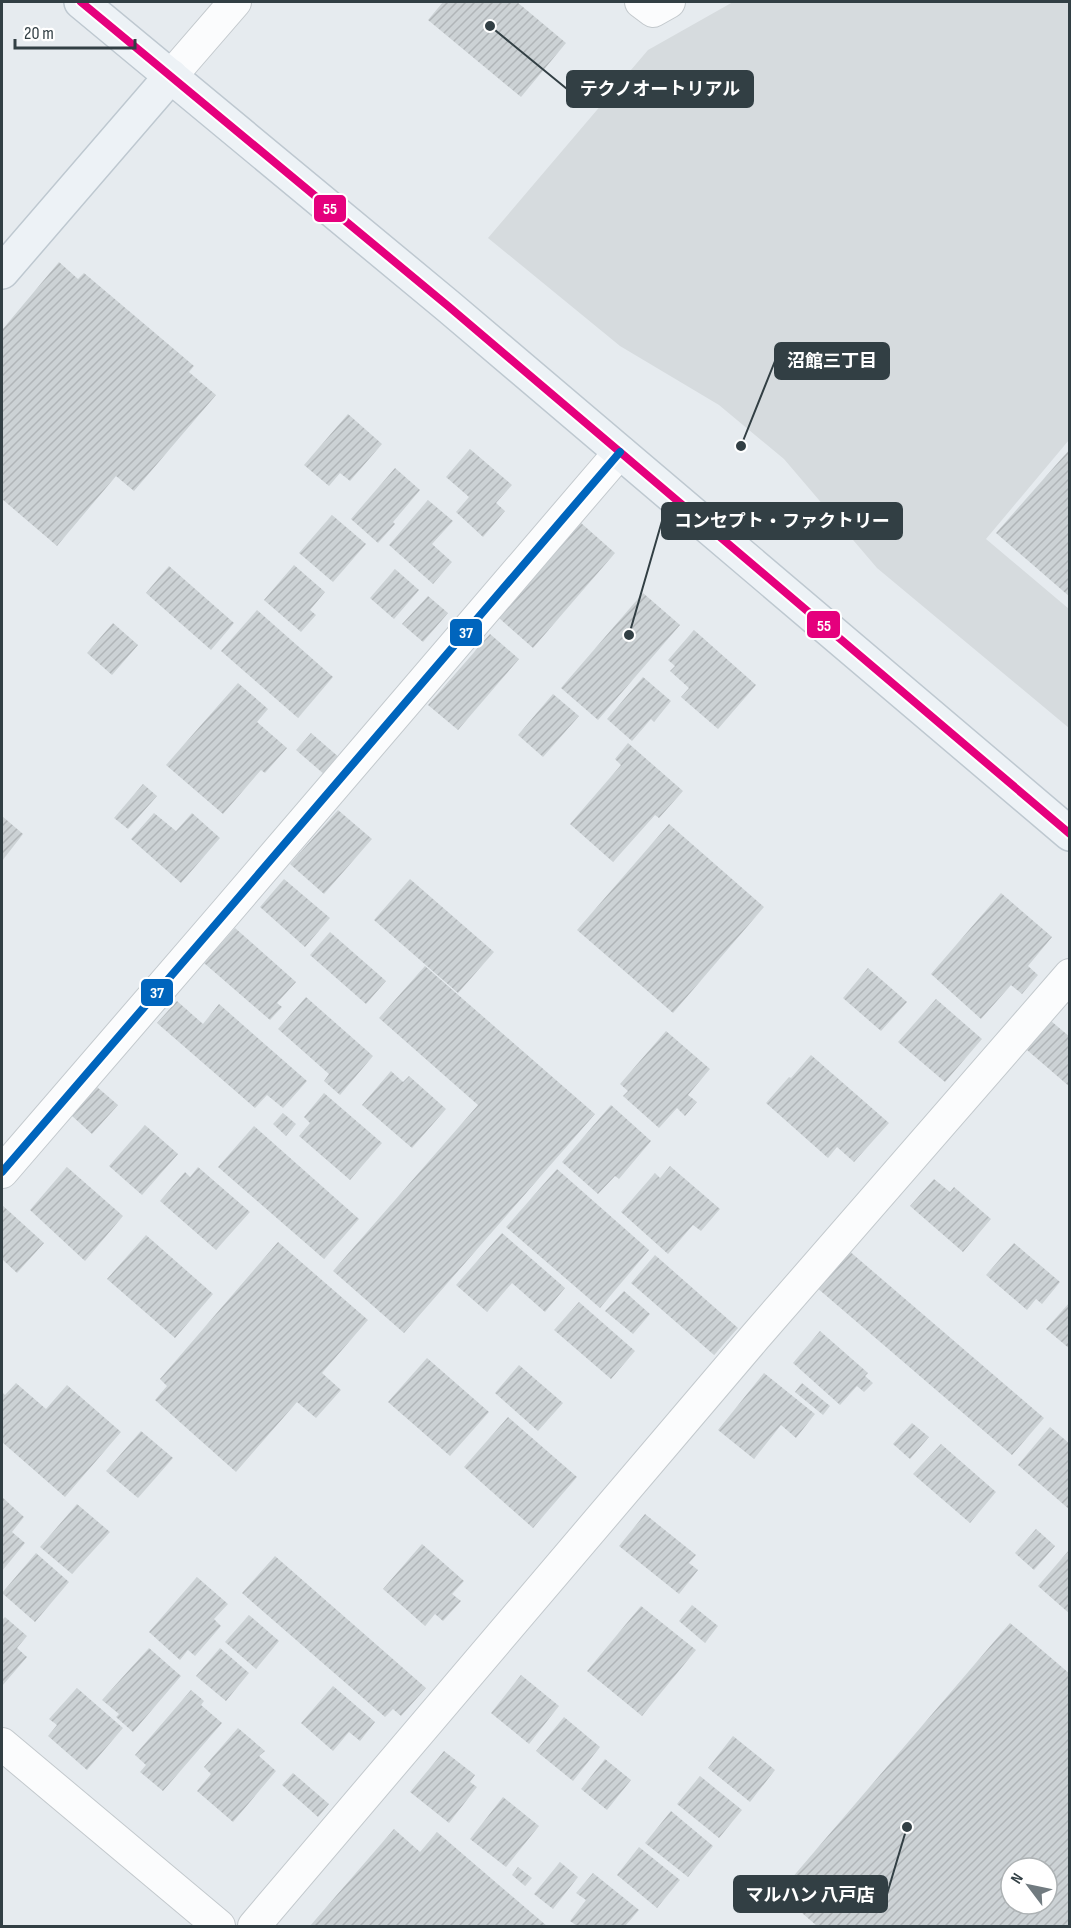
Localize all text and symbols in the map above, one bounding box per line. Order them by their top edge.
scale bar [15,12,135,50]
text: 20 m [24,23,54,44]
callout: テクノオートリアル [567,71,753,107]
text: テクノオートリアル [580,79,740,100]
line badge: 55 [313,194,347,223]
text: 55 [323,200,337,219]
callout: 沼館三丁目 [775,343,889,379]
text: 沼館三丁目 [787,351,877,372]
callout: コンセプト・ファクトリー [662,503,902,539]
text: コンセプト・ファクトリー [674,511,890,532]
line badge: 55 [806,610,841,639]
text: 55 [817,617,831,636]
line badge: 37 [449,618,483,647]
text: 37 [459,624,473,643]
line badge: 37 [140,978,174,1007]
text: 37 [150,984,164,1003]
north arrow [999,1856,1059,1916]
text: N [1007,1870,1028,1888]
callout: マルハン 八戸店 [734,1876,887,1912]
text: マルハン 八戸店 [746,1885,874,1906]

